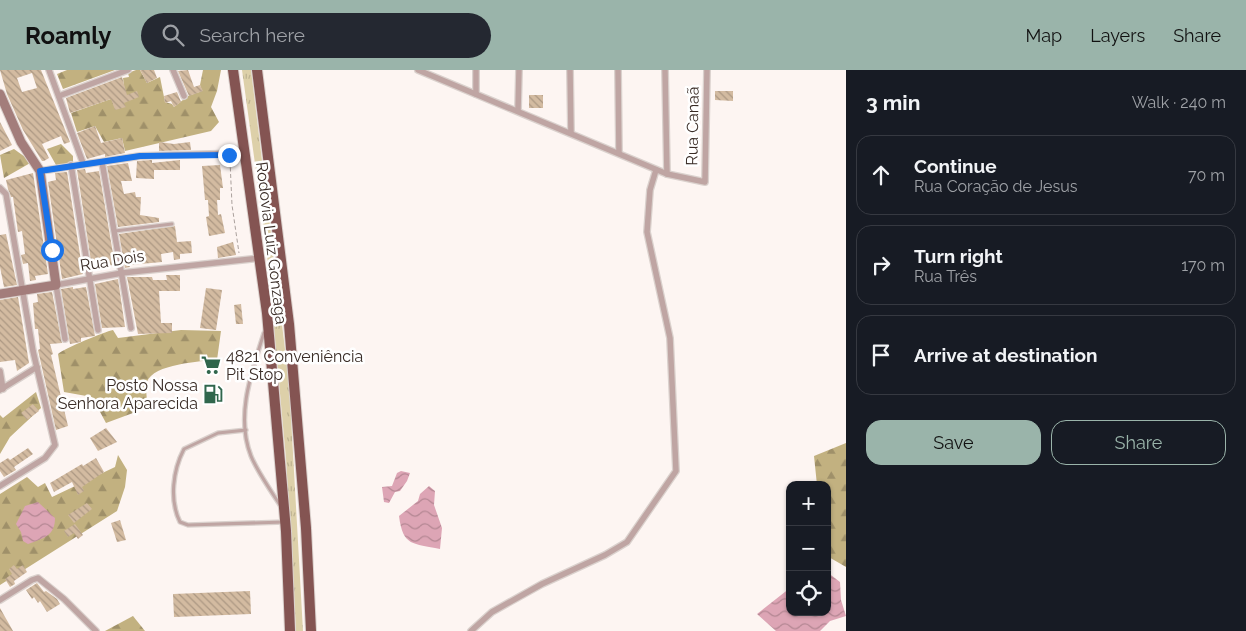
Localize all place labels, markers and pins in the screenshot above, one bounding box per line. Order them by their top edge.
place label: 4821 Conveniência Pit Stop [226,347,363,384]
supermarket icon: 4821 Conveniência Pit Stop [200,354,222,376]
place label: Posto Nossa Senhora Aparecida [58,376,198,413]
fuel station icon: Posto Nossa Senhora Aparecida [202,383,224,405]

